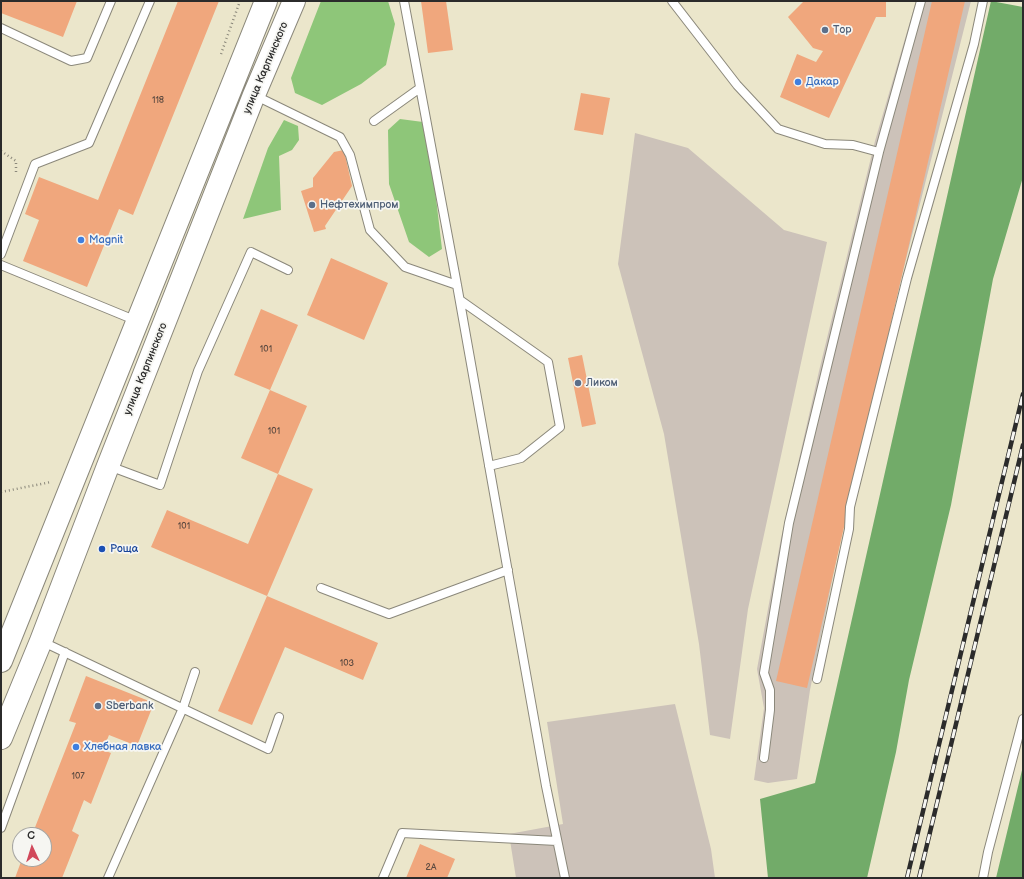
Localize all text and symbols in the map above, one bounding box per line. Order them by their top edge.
street label: улица Карпинского [241,20,291,116]
place label: Тор [833,23,851,37]
marker: Тор [820,25,830,35]
place label: Дакар [806,75,839,89]
marker: Дакар [793,77,803,87]
house number: 118 [152,96,164,106]
place label: Нефтехимпром [320,198,398,212]
marker: Нефтехимпром [307,200,317,210]
place label: Magnit [89,233,123,247]
marker: Magnit [76,235,86,245]
street label: улица Карпинского [121,321,171,417]
house number: 101 [260,345,272,355]
place label: Ликом [586,376,618,390]
marker: Ликом [573,378,583,388]
house number: 101 [268,427,280,437]
house number: 101 [178,522,190,532]
place label: Роща [110,542,138,556]
marker: Роща [97,544,107,554]
house number: 103 [340,659,354,669]
place label: Sberbank [106,699,153,713]
marker: Sberbank [93,701,103,711]
place label: Хлебная лавка [84,740,162,754]
marker: Хлебная лавка [71,742,81,752]
house number: 107 [71,772,85,782]
north arrow [12,827,52,867]
text: С [27,829,35,842]
house number: 2А [426,863,436,873]

